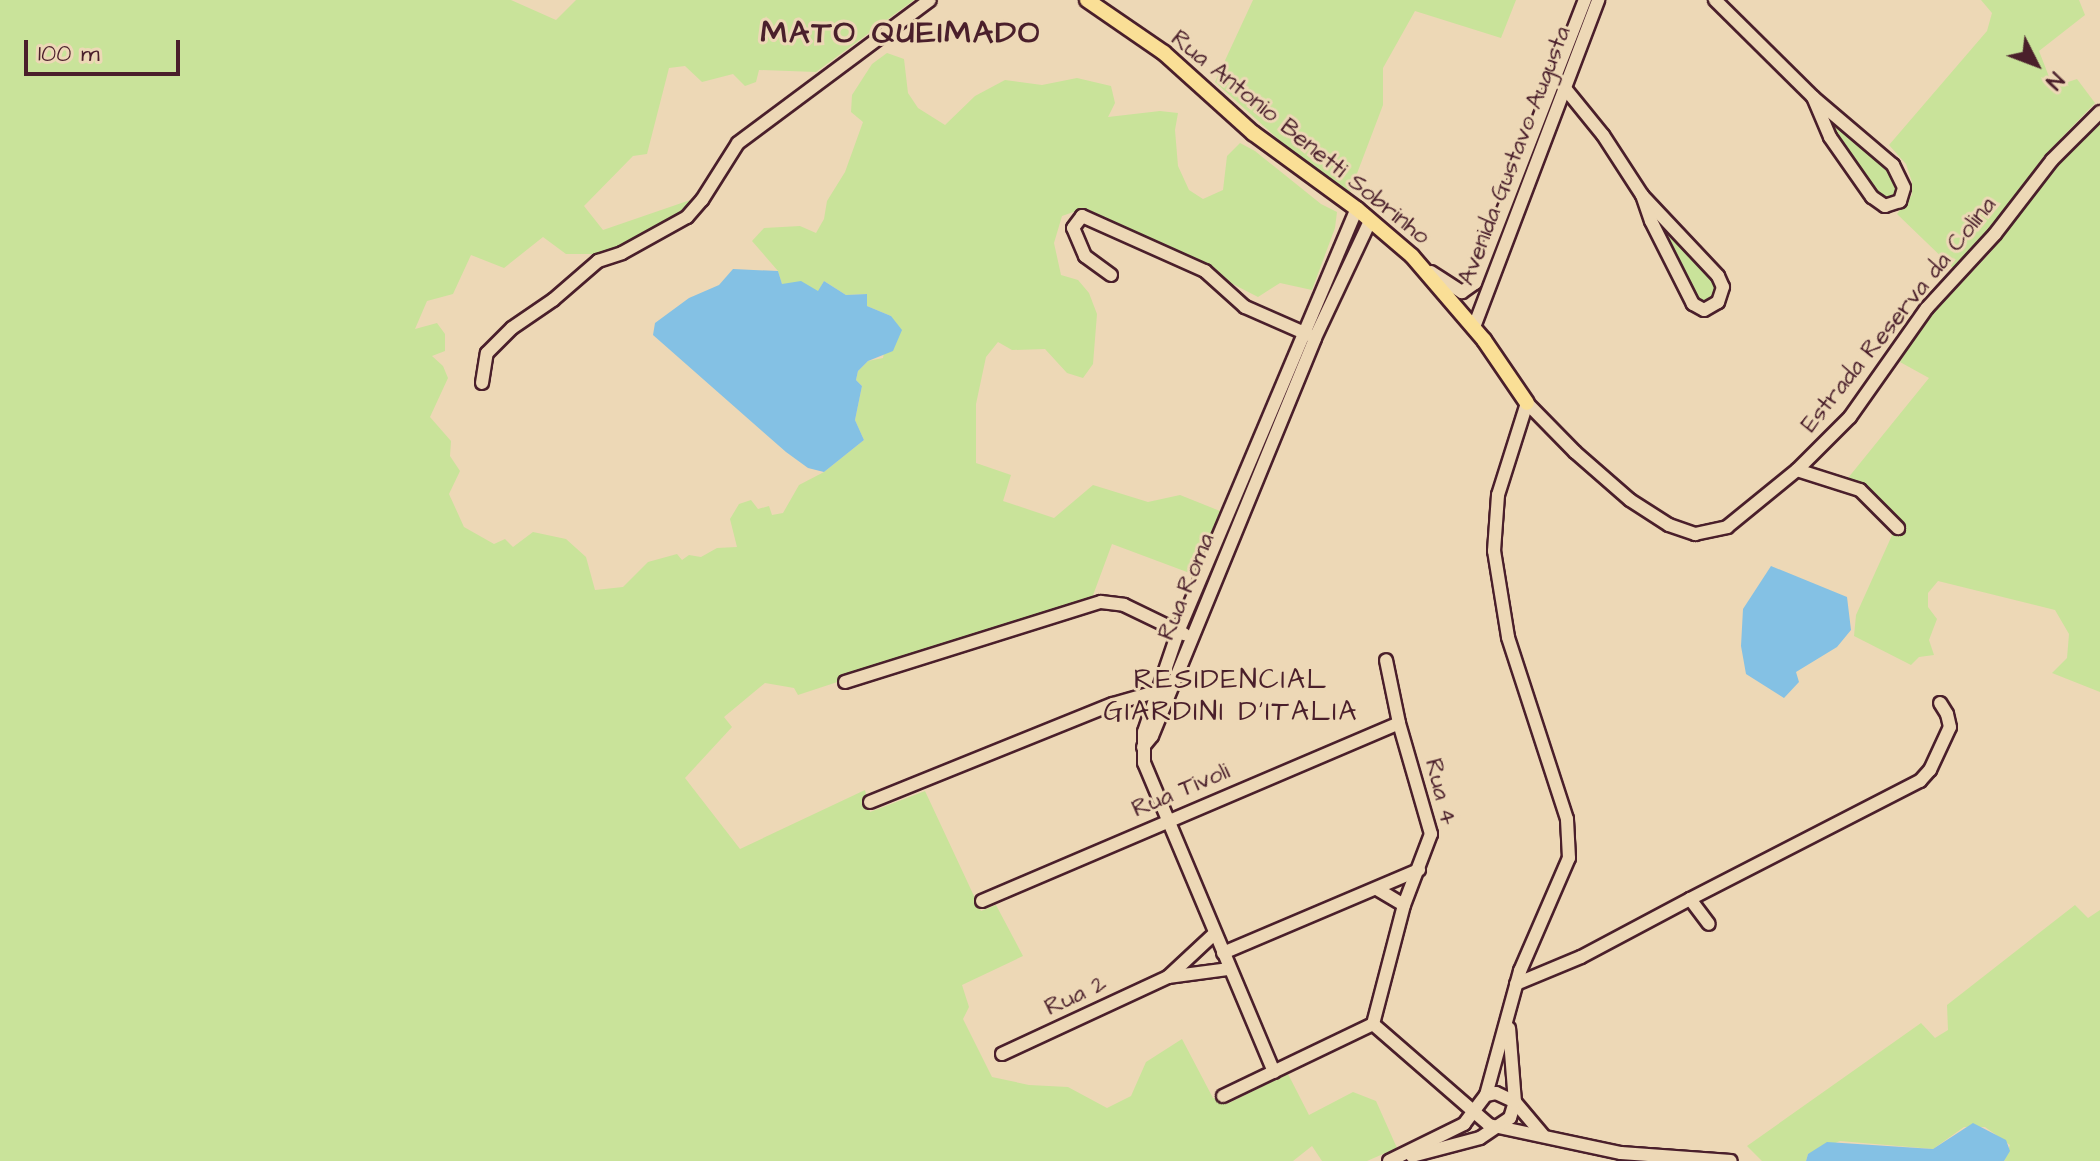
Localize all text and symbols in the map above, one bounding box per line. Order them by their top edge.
district label: MATO QUEIMADO [761,14,1041,52]
street label: Avenida Gustavo Augusta [1452,22,1578,290]
scale bar [28,24,184,74]
north arrow [1996,24,2076,104]
street label: Rua Antonio Benetti Sobrinho [1165,25,1435,251]
text: 100 m [38,37,100,71]
text: N [2038,65,2070,96]
street label: Estrada Reserva da Colina [1795,192,2003,438]
street label: Rua Roma [1153,529,1221,645]
district label: RESIDENCIAL GIARDINI D'ITALIA [1104,663,1358,729]
street label: Rua 4 [1418,756,1462,828]
street label: Rua Tivoli [1128,758,1234,824]
street label: Rua 2 [1041,969,1111,1023]

